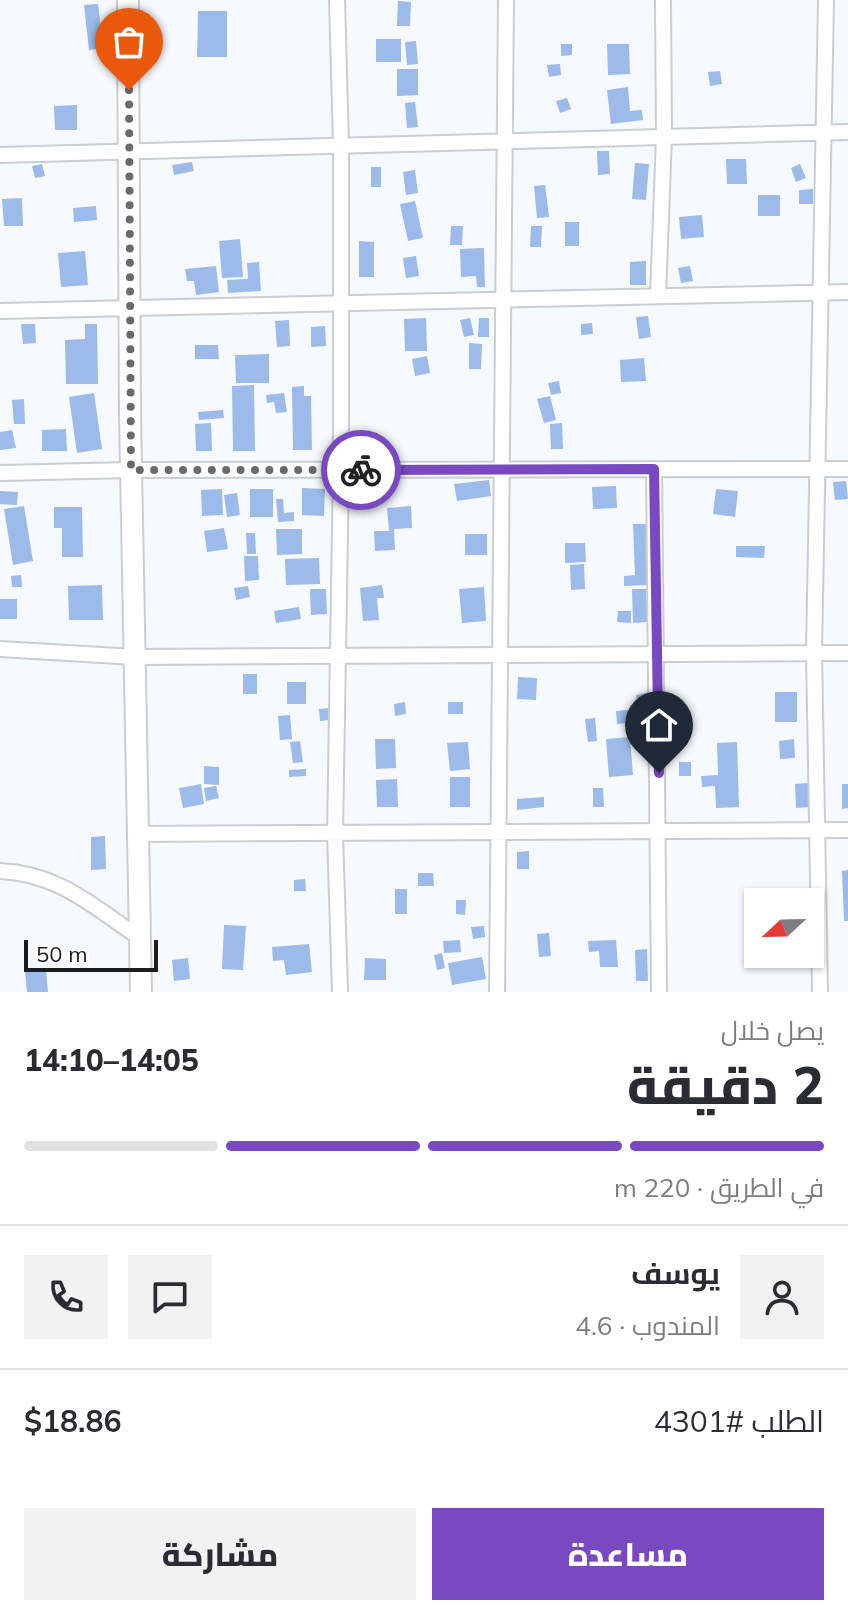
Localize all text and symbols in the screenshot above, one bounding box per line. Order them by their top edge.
pin [95,8,163,90]
icon: bag [107,20,151,64]
courier [321,430,401,510]
icon: bike [339,448,383,492]
pin [625,691,693,773]
icon: home [637,703,681,747]
north arrow [744,888,824,968]
map controls [744,888,824,968]
scale bar [24,936,158,972]
text: 50 m [36,940,87,968]
text: يصل خلال [721,1014,824,1047]
text: 14:05–14:10 [24,1041,199,1079]
text: 2 دقيقة [627,1052,824,1117]
text: في الطريق · 220 m [614,1171,824,1204]
text: يوسف [631,1254,720,1292]
button: phone [24,1255,108,1339]
button: chat [128,1255,212,1339]
button: person [740,1255,824,1339]
text: المندوب · 4.6 [575,1309,720,1342]
text: $18.86 [24,1402,121,1440]
text: الطلب #4301 [654,1402,824,1440]
button: مشاركة [24,1508,416,1600]
button: مساعدة [432,1508,824,1600]

